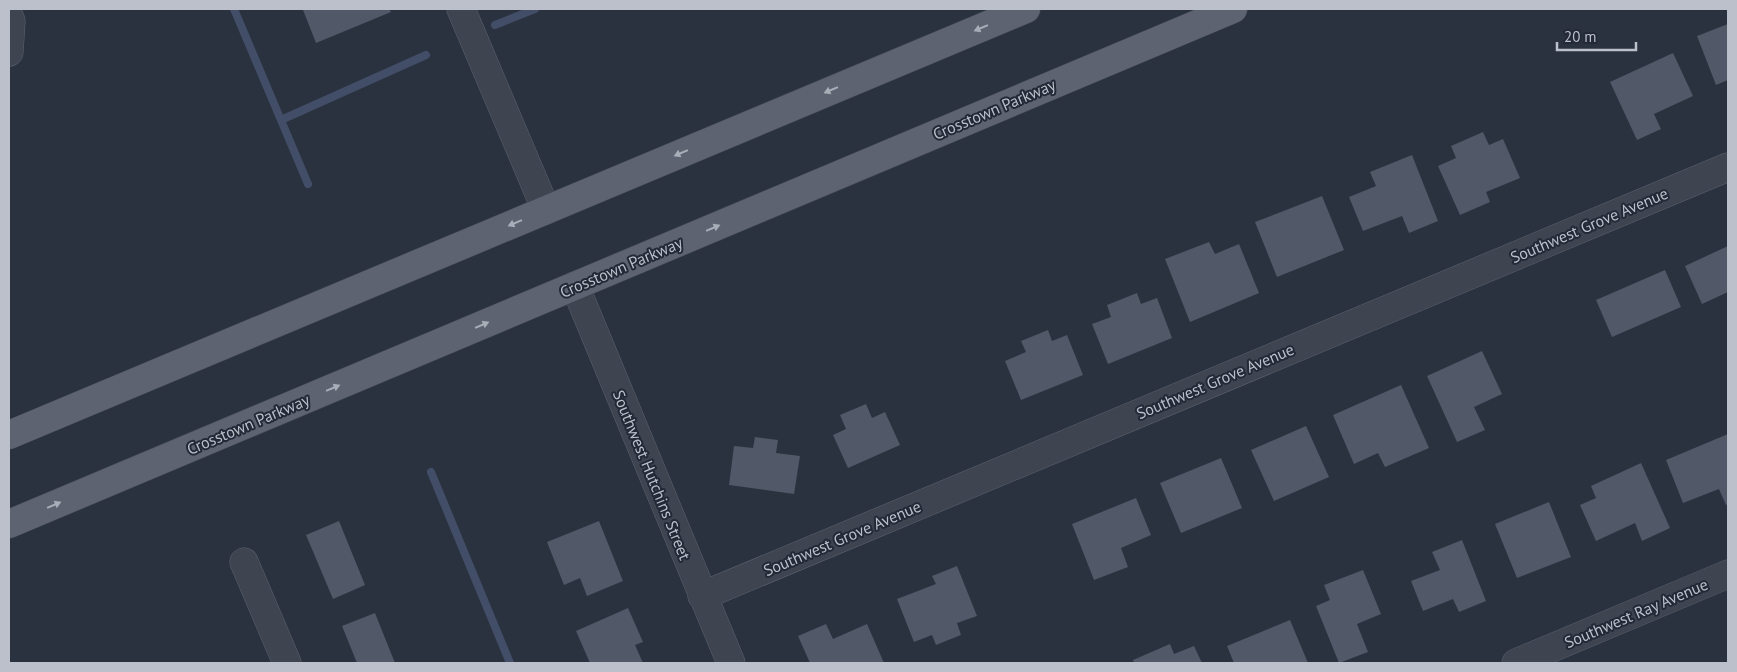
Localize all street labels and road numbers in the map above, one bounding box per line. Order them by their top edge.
street label: Crosstown Parkway [930,74,1059,144]
street label: Southwest Grove Avenue [1507,183,1671,267]
street label: Crosstown Parkway [557,232,686,302]
street label: Southwest Grove Avenue [1133,339,1297,423]
street label: Southwest Hutchins Street [609,387,695,563]
street label: Crosstown Parkway [184,389,313,459]
street label: Southwest Grove Avenue [760,496,924,580]
street label: Southwest Ray Avenue [1561,574,1711,652]

